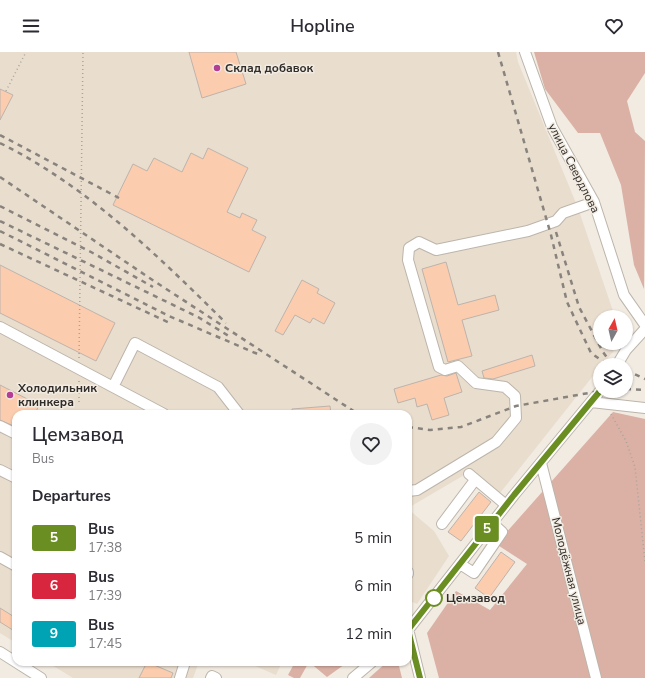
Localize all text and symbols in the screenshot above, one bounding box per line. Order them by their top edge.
text: Hopline [290,14,355,38]
icon: menu [20,15,42,37]
icon: heart [603,15,625,37]
place label: Склад добавок [225,60,314,76]
marker: Склад добавок [212,63,222,73]
street label: улица Свердлова [544,120,604,216]
north arrow [593,310,633,350]
map controls [593,310,633,398]
button: layers [593,358,633,398]
place label: Холодильник клинкера [17,380,97,410]
marker: Холодильник клинкера [5,390,15,400]
text: Цемзавод [32,422,123,448]
button: heart [350,423,392,465]
text: Bus [32,450,54,468]
text: Departures [32,486,111,506]
line badge: 5 [474,516,500,542]
street label: Молодёжная улица [548,516,590,626]
text: Bus [88,519,114,539]
text: 5 [483,519,491,538]
text: 5 [50,528,58,547]
text: 5 min [354,528,392,548]
text: 17:38 [88,539,122,557]
text: Bus [88,567,114,587]
text: 6 [50,576,58,595]
text: 6 min [354,576,392,596]
text: 17:39 [88,587,122,605]
marker: Цемзавод [425,589,443,607]
place label: Цемзавод [446,590,505,606]
text: Bus [88,615,114,635]
text: 9 [50,624,58,643]
text: 12 min [345,624,392,644]
text: 17:45 [88,635,122,653]

